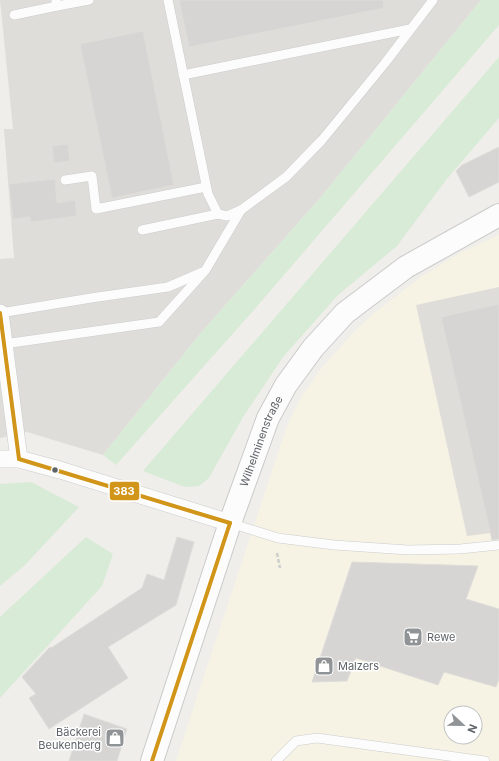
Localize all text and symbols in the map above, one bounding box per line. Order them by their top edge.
street label: Wilhelminenstraße [237,393,286,488]
unlabelled marker [50,465,60,475]
line badge: 383 [109,481,140,501]
text: 383 [113,484,135,498]
supermarket icon: Rewe [402,626,424,648]
place label: Rewe [427,630,455,644]
shop icon: Malzers [313,655,335,677]
place label: Malzers [338,659,379,673]
north arrow [443,705,483,745]
text: N [464,722,480,735]
place label: Bäckerei Beukenberg [38,725,101,752]
shop icon: Bäckerei Beukenberg [104,727,126,749]

